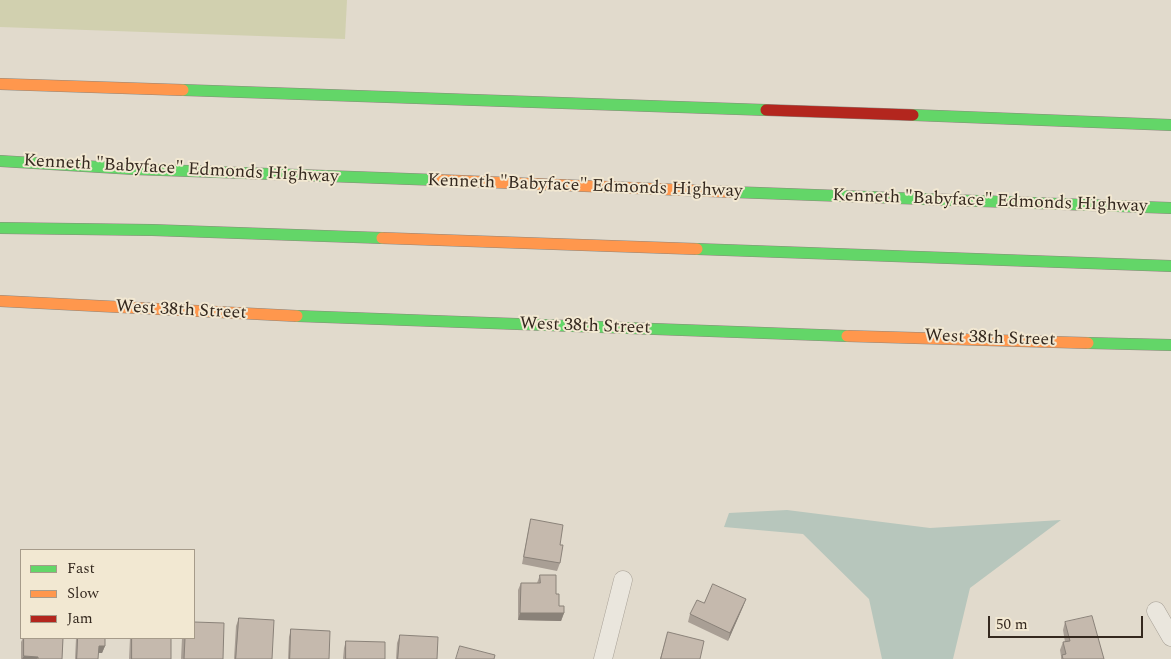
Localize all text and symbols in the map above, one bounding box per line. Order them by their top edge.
street label: Kenneth "Babyface" Edmonds Highway [23,151,339,189]
street label: Kenneth "Babyface" Edmonds Highway [427,171,743,203]
street label: Kenneth "Babyface" Edmonds Highway [832,186,1148,218]
street label: West 38th Street [115,297,247,325]
street label: West 38th Street [519,314,651,340]
street label: West 38th Street [924,326,1056,352]
legend [20,549,195,639]
text: Fast [67,557,95,580]
text: Slow [67,582,99,605]
scale bar [991,606,1146,638]
text: Jam [67,607,93,630]
text: 50 m [996,613,1028,636]

